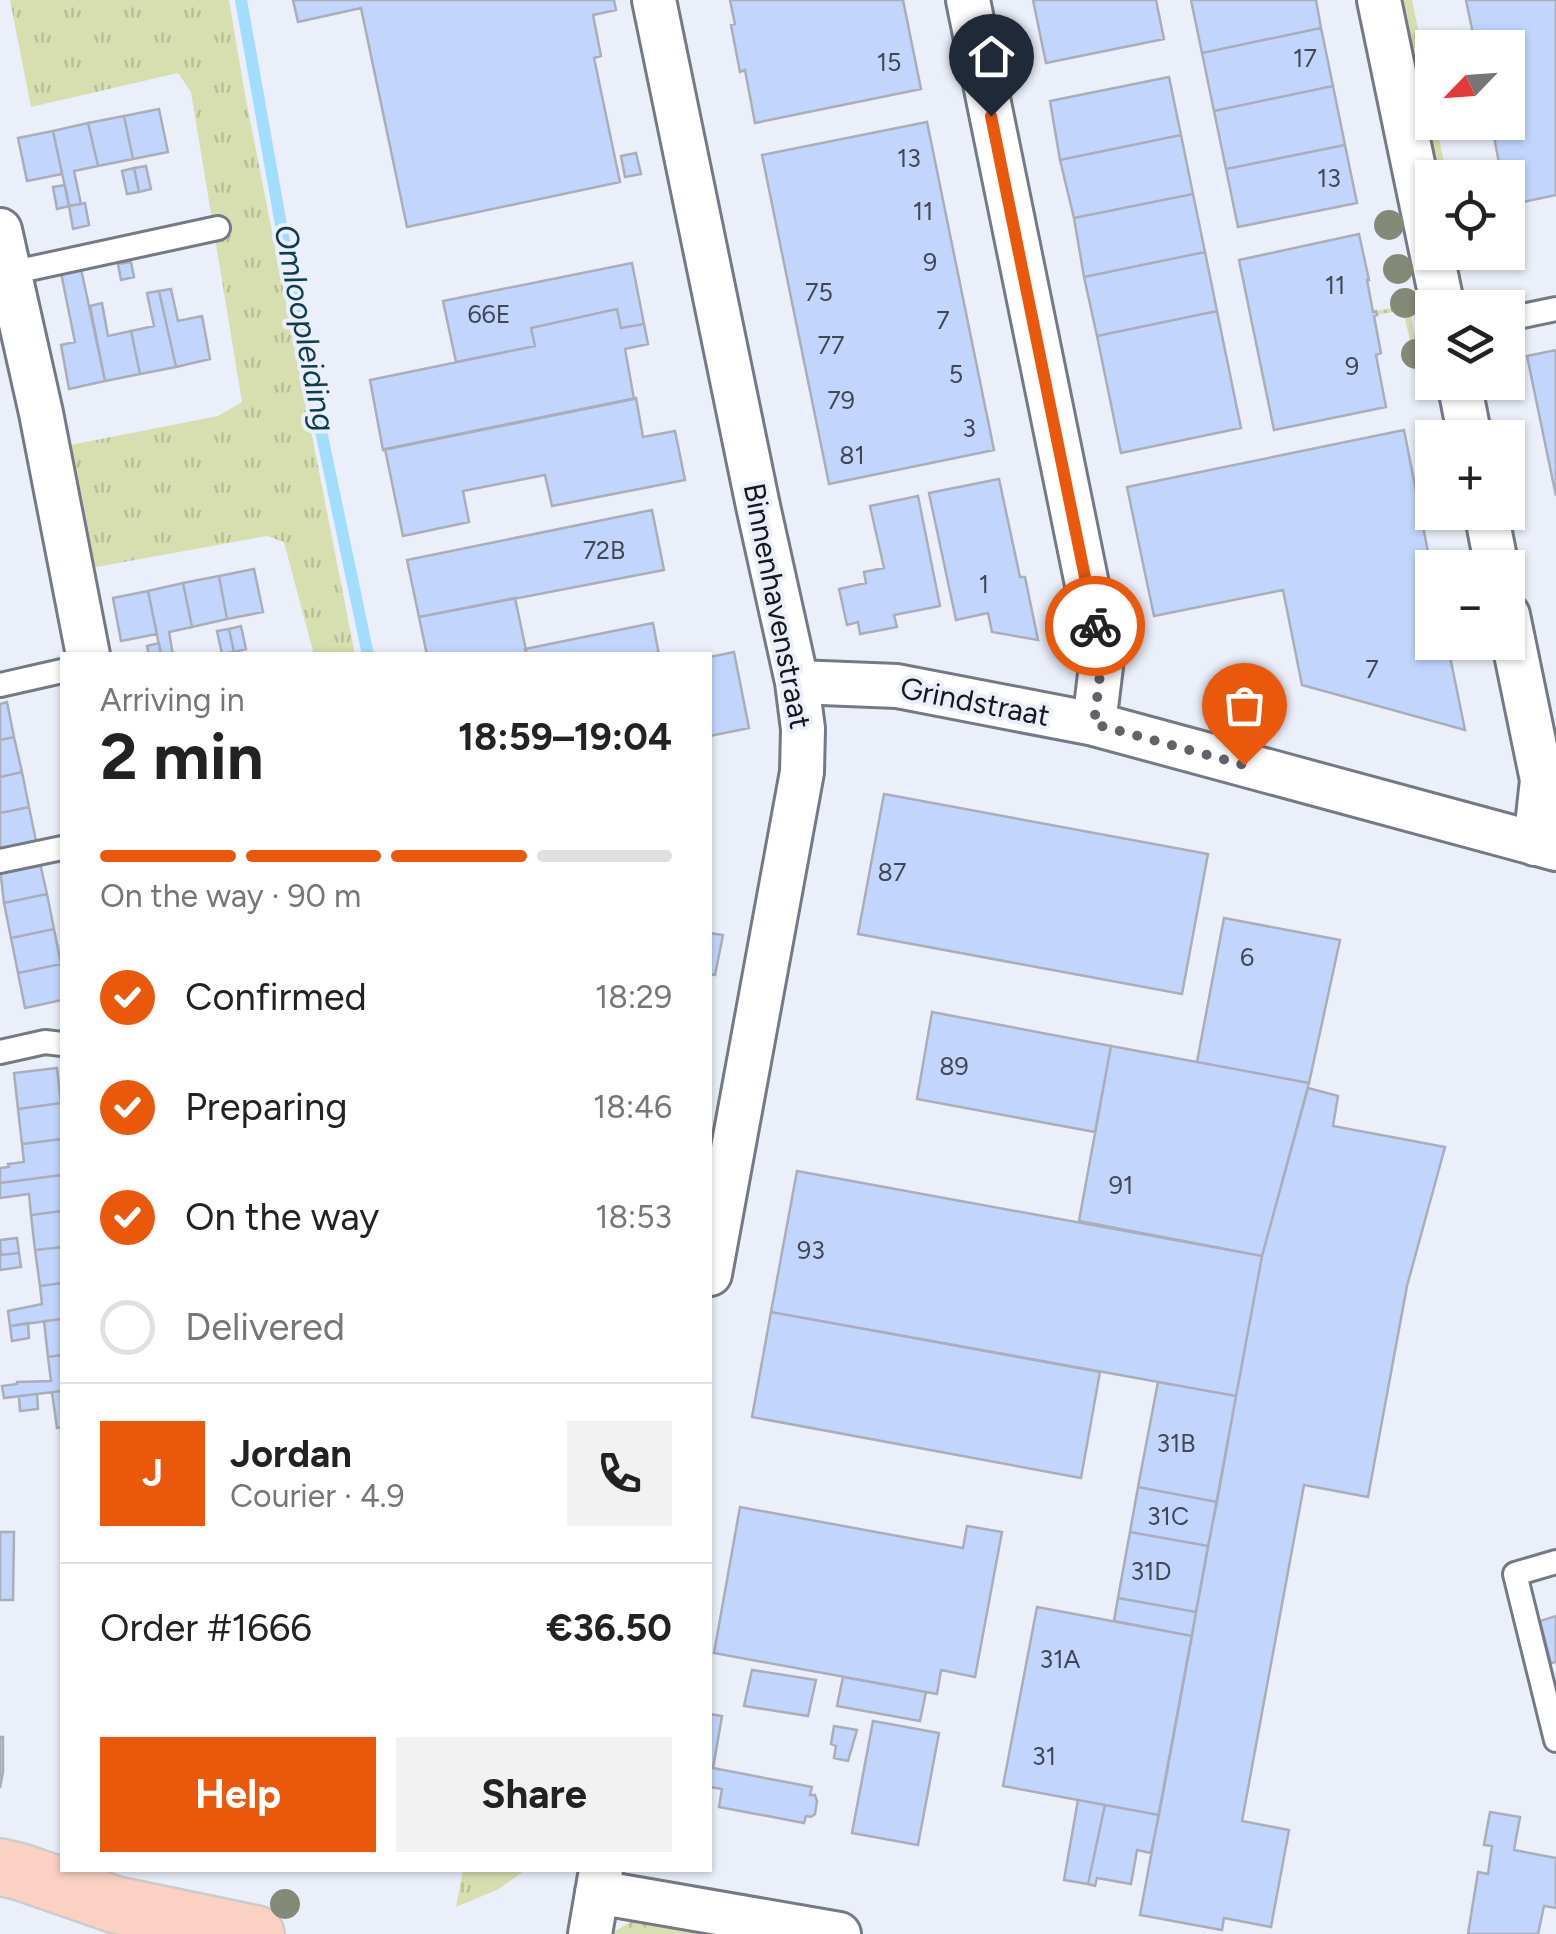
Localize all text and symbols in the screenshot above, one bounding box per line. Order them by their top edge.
pin [949,14,1034,117]
icon: home [964,29,1019,84]
north arrow [1415,30,1525,140]
map controls [1415,30,1525,660]
house number: 17 [1293,43,1317,73]
house number: 15 [877,47,901,77]
house number: 13 [897,143,921,173]
button: locate [1415,160,1525,270]
house number: 13 [1317,163,1341,193]
house number: 11 [913,196,933,226]
water label: Omloopleiding [266,221,344,435]
house number: 9 [923,247,937,277]
house number: 11 [1325,270,1345,300]
house number: 75 [805,277,833,307]
button: layers [1415,290,1525,400]
house number: 66E [467,299,511,329]
house number: 7 [936,305,950,335]
house number: 77 [818,330,844,360]
house number: 9 [1345,351,1359,381]
house number: 5 [949,359,963,389]
house number: 79 [827,385,855,415]
house number: 3 [962,413,976,443]
button: + [1415,420,1525,530]
house number: 81 [839,440,865,470]
street label: Binnenhavenstraat [736,480,819,732]
house number: 72B [583,535,625,565]
button: − [1415,550,1525,660]
house number: 1 [979,569,989,599]
courier [1045,576,1145,676]
icon: bike [1068,599,1123,654]
house number: 7 [1365,654,1379,684]
pin [1202,663,1287,766]
street label: Grindstraat [897,669,1053,734]
icon: bag [1217,678,1272,733]
text: Arriving in [100,681,245,719]
text: 18:59–19:04 [458,714,672,760]
text: 2 min [100,717,264,795]
house number: 87 [878,857,906,887]
text: On the way · 90 m [100,877,361,915]
house number: 6 [1240,942,1254,972]
icon: check [100,970,155,1025]
text: Confirmed [185,974,367,1020]
text: 18:29 [595,978,672,1016]
house number: 89 [939,1051,969,1081]
icon: check [100,1080,155,1135]
text: Preparing [185,1084,347,1130]
text: 18:46 [593,1088,672,1126]
house number: 91 [1109,1170,1133,1200]
icon: check [100,1190,155,1245]
text: On the way [185,1194,379,1240]
text: 18:53 [595,1198,672,1236]
house number: 93 [797,1235,825,1265]
text: Delivered [185,1304,345,1350]
button: phone [567,1421,672,1526]
house number: 31B [1156,1428,1196,1458]
text: Jordan [230,1431,352,1477]
text: J [142,1450,163,1496]
text: Courier · 4.9 [230,1477,405,1515]
house number: 31C [1147,1501,1189,1531]
house number: 31D [1130,1556,1172,1586]
text: Order #1666 [100,1605,312,1651]
text: €36.50 [546,1605,672,1651]
house number: 31A [1040,1644,1080,1674]
button: Help [100,1737,376,1852]
button: Share [396,1737,672,1852]
house number: 31 [1032,1741,1056,1771]

